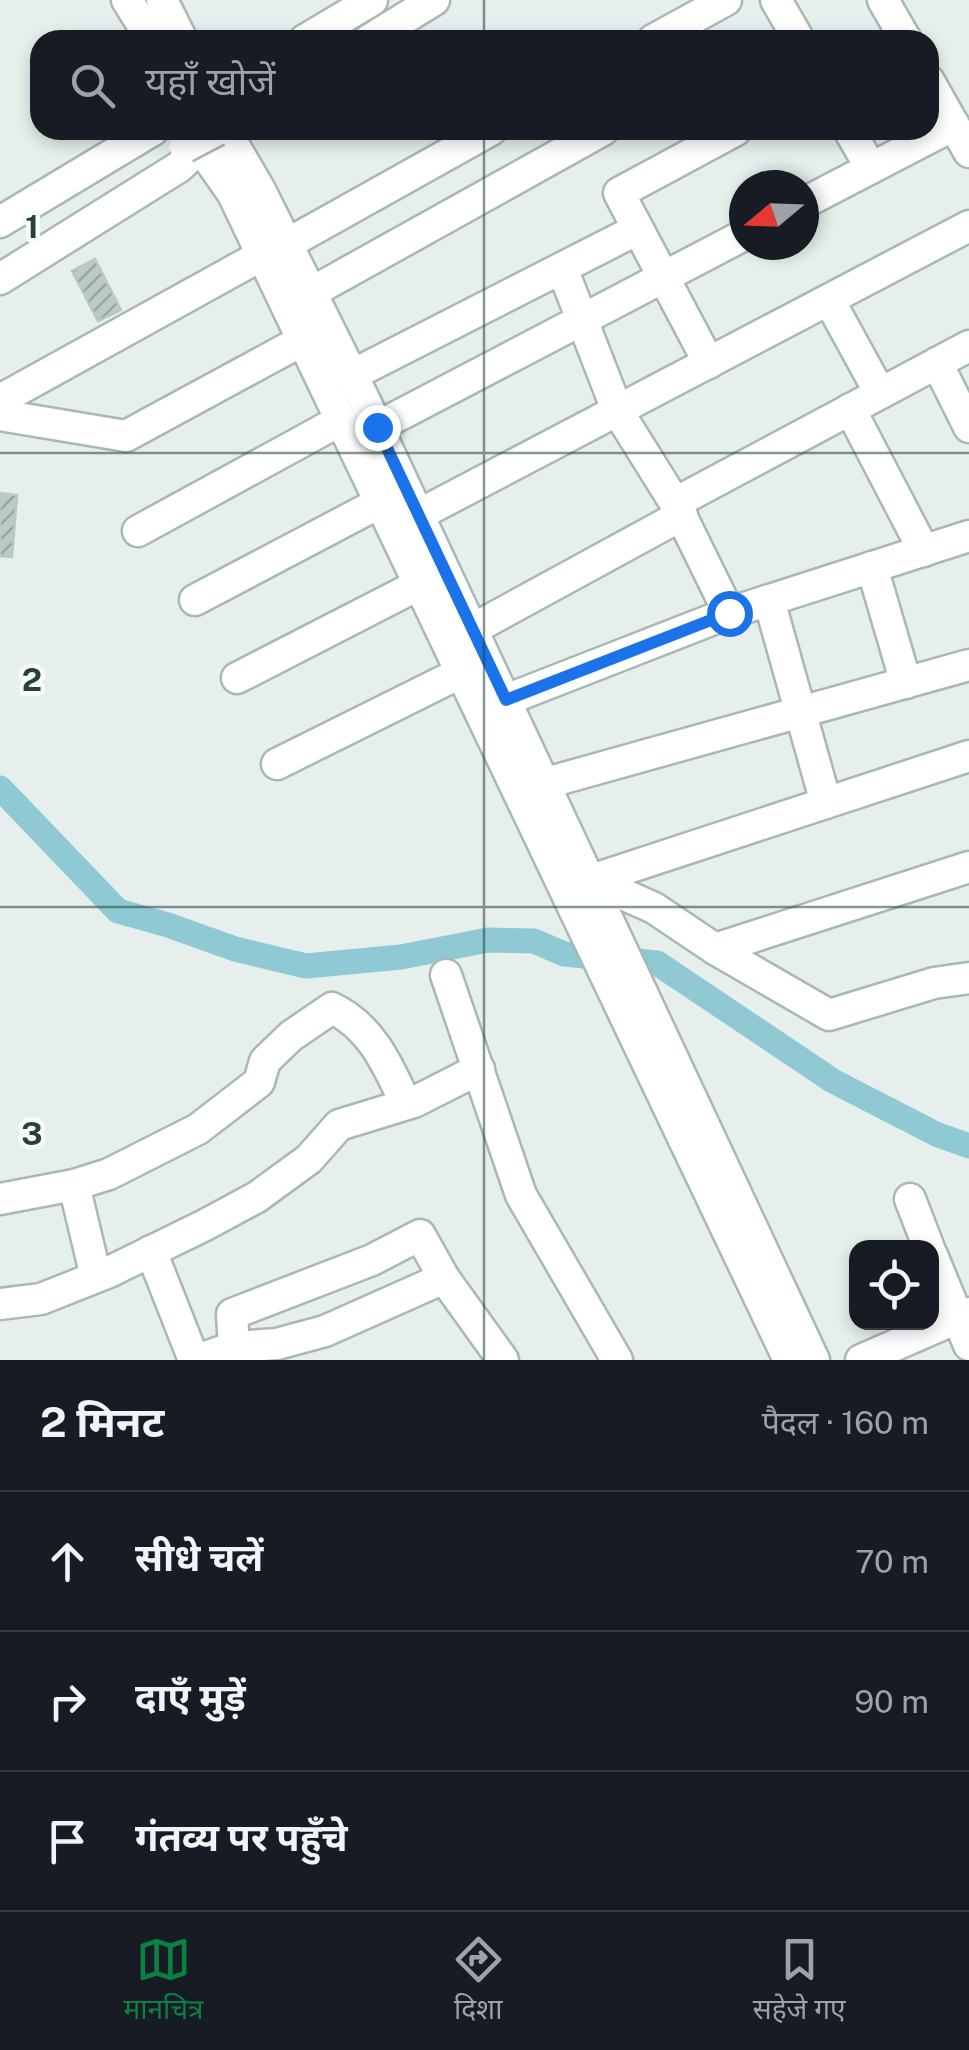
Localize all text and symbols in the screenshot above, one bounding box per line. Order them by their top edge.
search box [30,30,939,140]
icon: search [65,58,120,113]
text: यहाँ खोजें [145,59,275,104]
north arrow [729,170,819,260]
text: 1 [25,208,39,245]
route end [355,405,401,451]
route start [707,591,753,637]
text: 2 [22,661,42,698]
text: 3 [21,1115,43,1152]
map controls [849,1240,939,1330]
button: locate [849,1240,939,1330]
text: 2 मिनट [40,1397,164,1446]
text: पैदल · 160 m [762,1404,929,1441]
icon: ahead [40,1534,95,1589]
text: सीधे चलें [135,1535,263,1580]
text: 70 m [855,1543,929,1580]
icon: right [40,1674,95,1729]
text: दाएँ मुड़ें [135,1675,246,1720]
text: 90 m [854,1683,929,1720]
icon: arrive [40,1814,95,1869]
text: गंतव्य पर पहुँचे [135,1815,348,1860]
tab: मानचित्र [124,1932,204,2030]
tab: दिशा [451,1932,506,2030]
tab: सहेजे गए [753,1932,845,2030]

